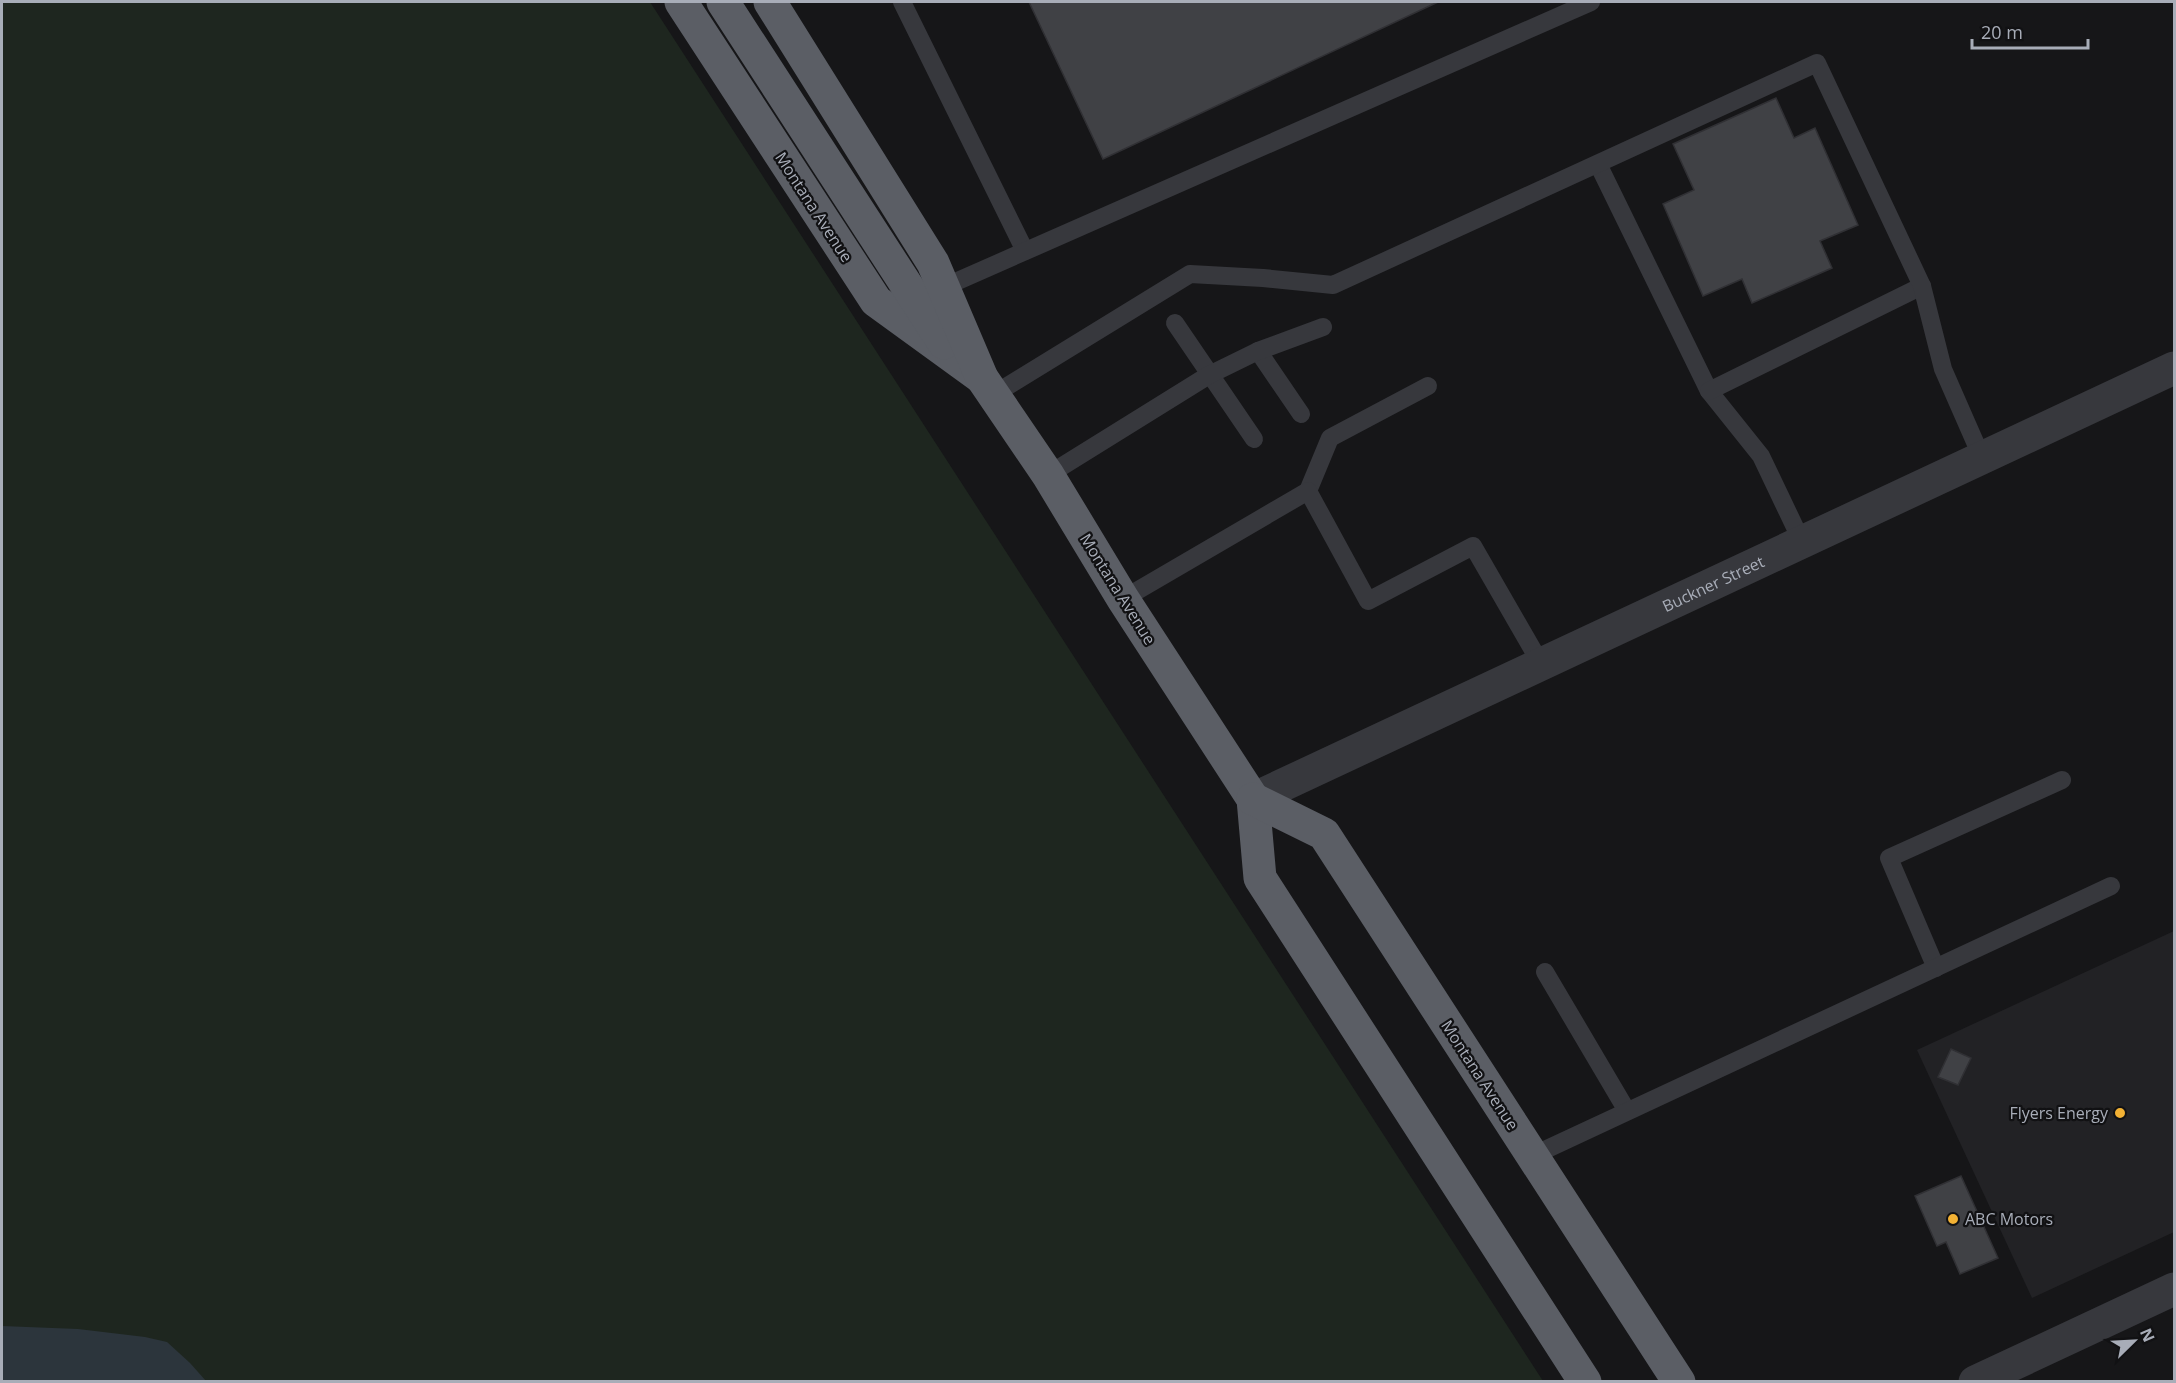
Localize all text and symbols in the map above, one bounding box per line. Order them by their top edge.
scale bar [1972,12,2088,50]
text: 20 m [1981,20,2023,44]
street label: Montana Avenue [770,148,858,266]
street label: Montana Avenue [1075,529,1161,649]
street label: Buckner Street [1658,550,1768,617]
street label: Montana Avenue [1436,1016,1524,1134]
place label: Flyers Energy [2009,1102,2109,1124]
marker: Flyers Energy [2113,1106,2127,1120]
place label: ABC Motors [1965,1208,2053,1230]
marker: ABC Motors [1946,1212,1960,1226]
north arrow [2104,1311,2164,1371]
text: N [2135,1324,2160,1345]

